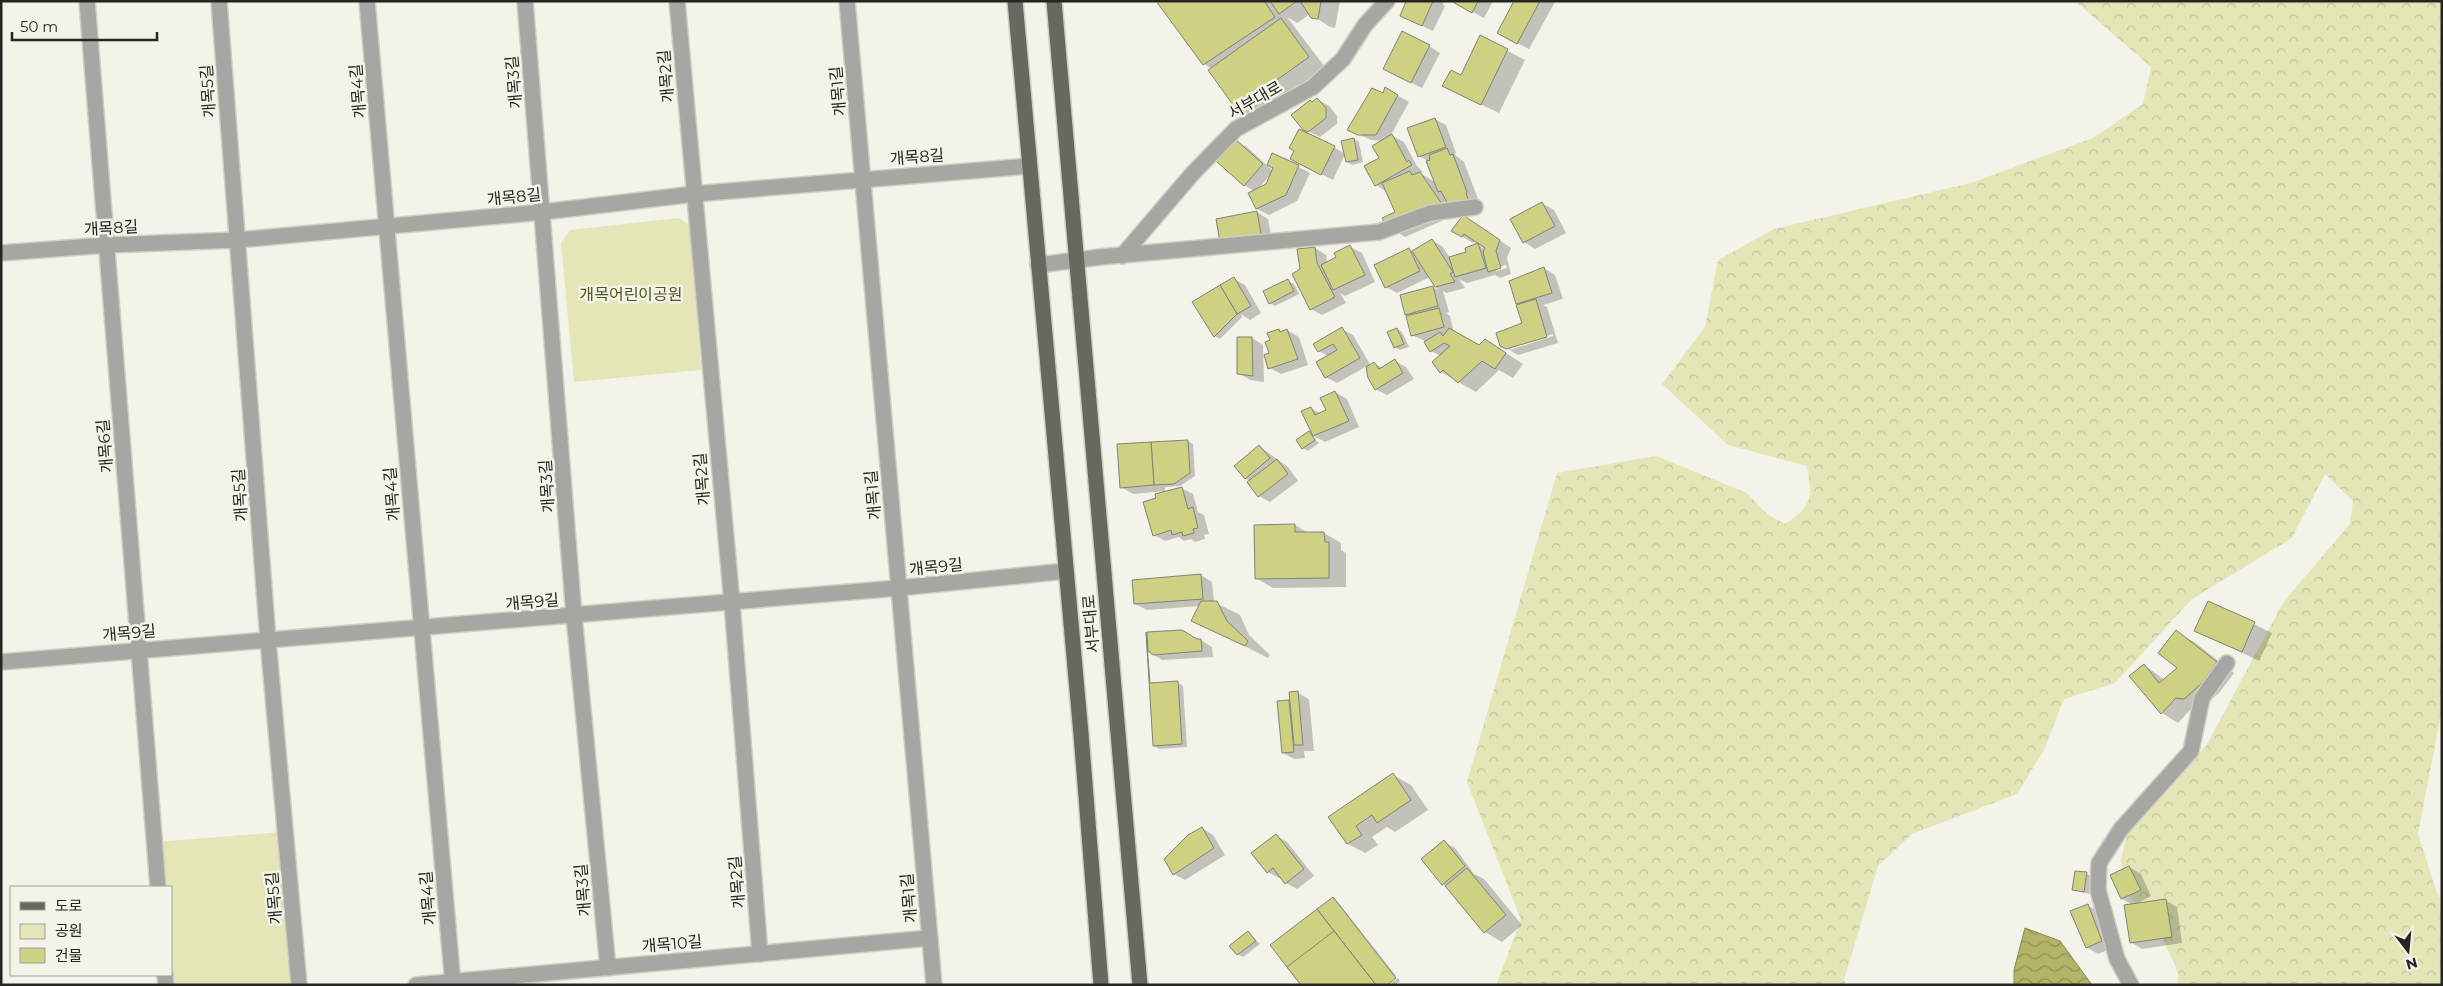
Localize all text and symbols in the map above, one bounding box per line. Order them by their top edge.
scale bar [12,10,158,42]
text: 50 m [20,17,58,36]
street label: 개목2길 [654,49,678,103]
street label: 개목3길 [502,55,526,109]
street label: 개목4길 [346,63,370,119]
street label: 개목5길 [197,64,219,118]
street label: 개목1길 [826,65,850,117]
street label: 서부대로 [1225,77,1285,123]
street label: 개목8길 [889,146,945,168]
street label: 개목8길 [486,185,542,209]
street label: 개목8길 [83,217,139,239]
park label: 개목어린이공원 [579,285,683,304]
street label: 개목6길 [93,418,117,474]
street label: 개목2길 [690,452,714,506]
street label: 개목3길 [536,459,558,513]
street label: 개목4길 [380,466,404,522]
street label: 개목5길 [229,468,251,522]
street label: 개목1길 [861,469,885,521]
street label: 개목9길 [908,555,964,579]
street label: 개목9길 [504,590,560,614]
street label: 서부대로 [1079,594,1103,654]
street label: 개목9길 [101,621,157,645]
street label: 개목2길 [725,855,749,909]
street label: 개목3길 [571,863,595,917]
street label: 개목4길 [416,870,440,926]
street label: 개목5길 [262,871,286,925]
street label: 개목1길 [897,872,921,924]
legend [10,886,172,976]
text: 도로 [55,896,83,915]
text: 공원 [55,921,83,940]
north arrow [2383,926,2433,976]
street label: 개목10길 [641,932,703,956]
text: 건물 [55,946,83,965]
text: N [2404,953,2420,974]

